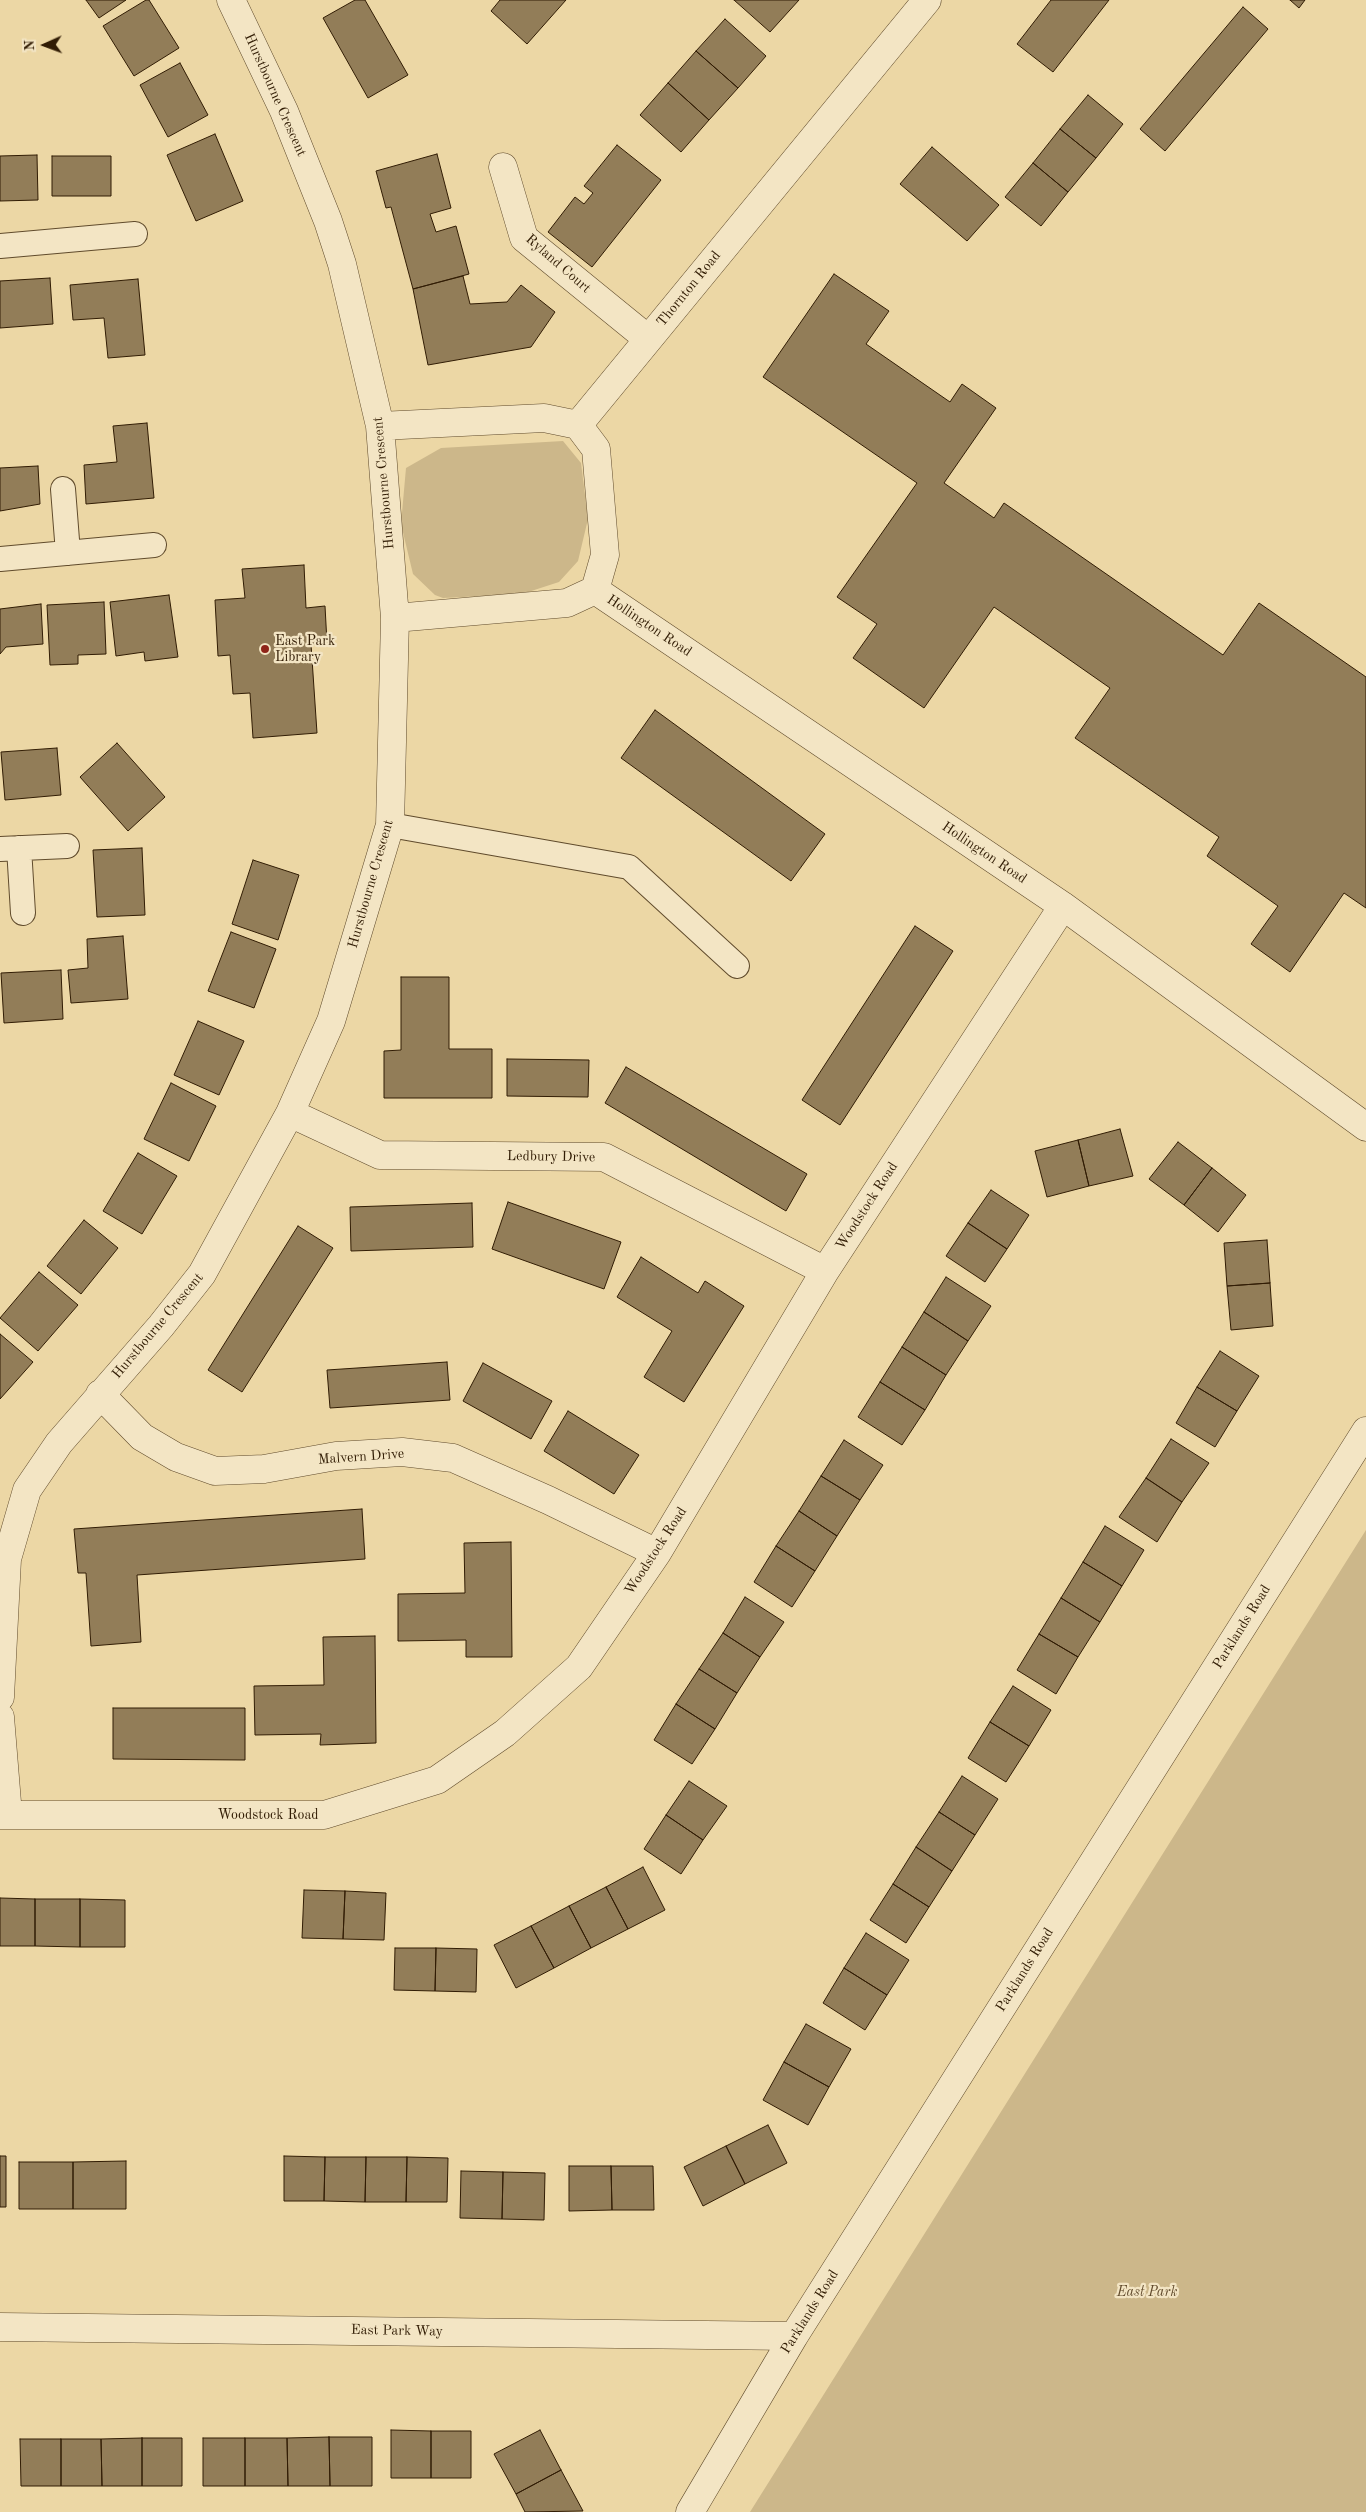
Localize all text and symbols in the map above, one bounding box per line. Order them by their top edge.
north arrow [20,20,70,70]
street label: Hurstbourne Crescent [240,31,310,159]
text: N [23,40,37,51]
street label: Ryland Court [522,231,594,297]
street label: Thornton Road [653,248,725,330]
street label: Hurstbourne Crescent [370,416,398,550]
street label: Hollington Road [603,591,695,661]
place label: East Park Library [275,633,335,666]
marker: East Park Library [259,643,271,655]
street label: Hurstbourne Crescent [345,818,397,950]
street label: Hollington Road [938,818,1030,888]
street label: Ledbury Drive [507,1148,595,1166]
street label: Woodstock Road [832,1159,902,1253]
street label: Hurstbourne Crescent [109,1270,207,1382]
street label: Malvern Drive [317,1446,405,1468]
street label: Woodstock Road [621,1504,691,1598]
street label: Parklands Road [1210,1582,1274,1672]
street label: Woodstock Road [217,1807,319,1823]
street label: Parklands Road [993,1925,1057,2015]
street label: Parklands Road [778,2267,842,2357]
park label: East Park [1117,2284,1177,2300]
street label: East Park Way [351,2322,443,2340]

